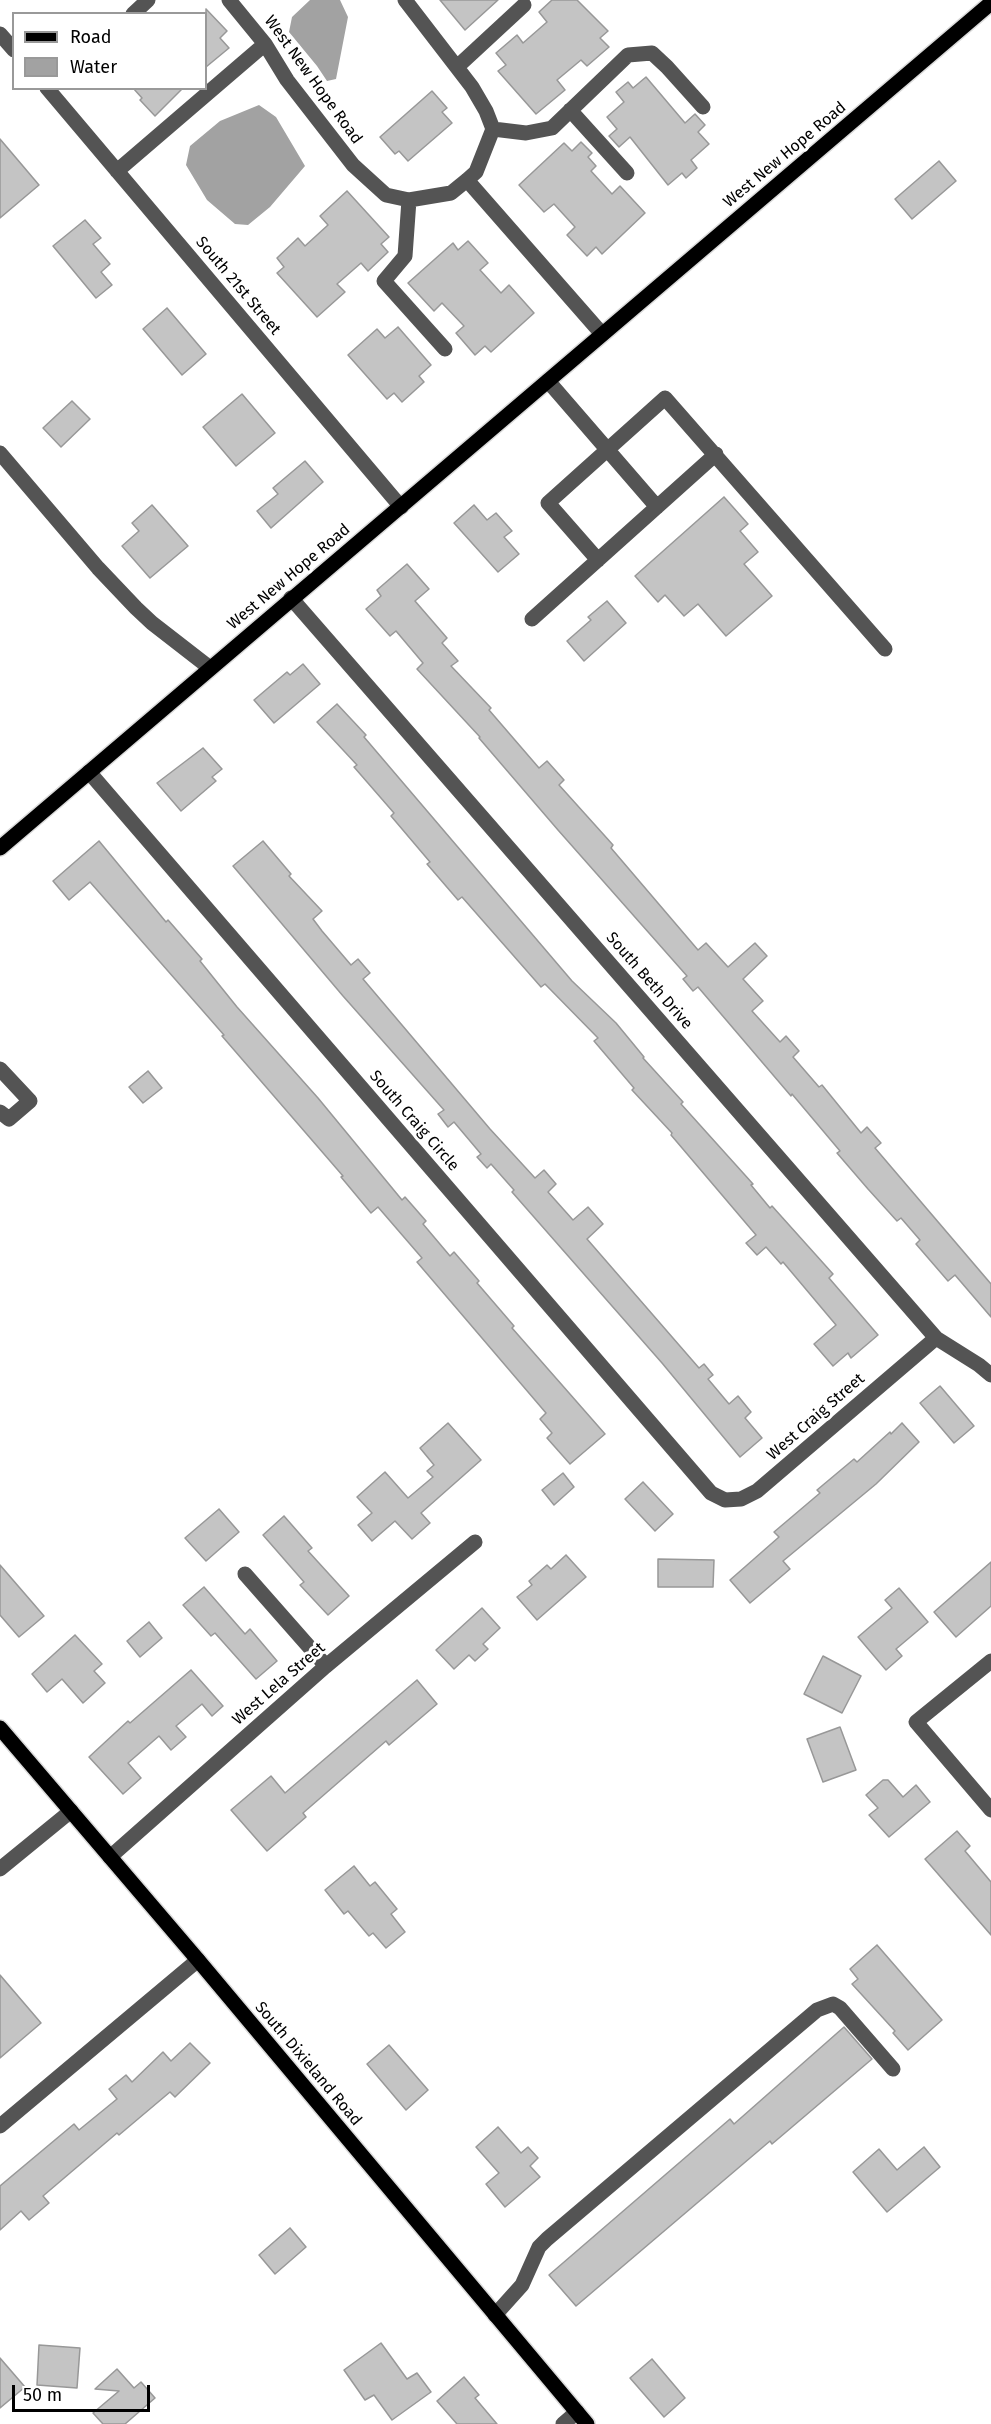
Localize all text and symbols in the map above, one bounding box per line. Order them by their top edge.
legend [12,12,207,90]
street label: West New Hope Road [260,12,366,148]
text: Road [70,26,112,48]
text: Water [70,56,117,78]
street label: West New Hope Road [720,98,850,212]
street label: South 21st Street [191,233,285,339]
street label: West New Hope Road [224,520,354,634]
street label: South Beth Drive [602,929,696,1033]
street label: South Craig Circle [365,1067,463,1175]
street label: West Craig Street [763,1369,869,1465]
street label: West Lela Street [229,1639,329,1729]
street label: South Dixieland Road [251,1998,365,2130]
scale bar [15,2373,153,2411]
text: 50 m [23,2384,62,2406]

